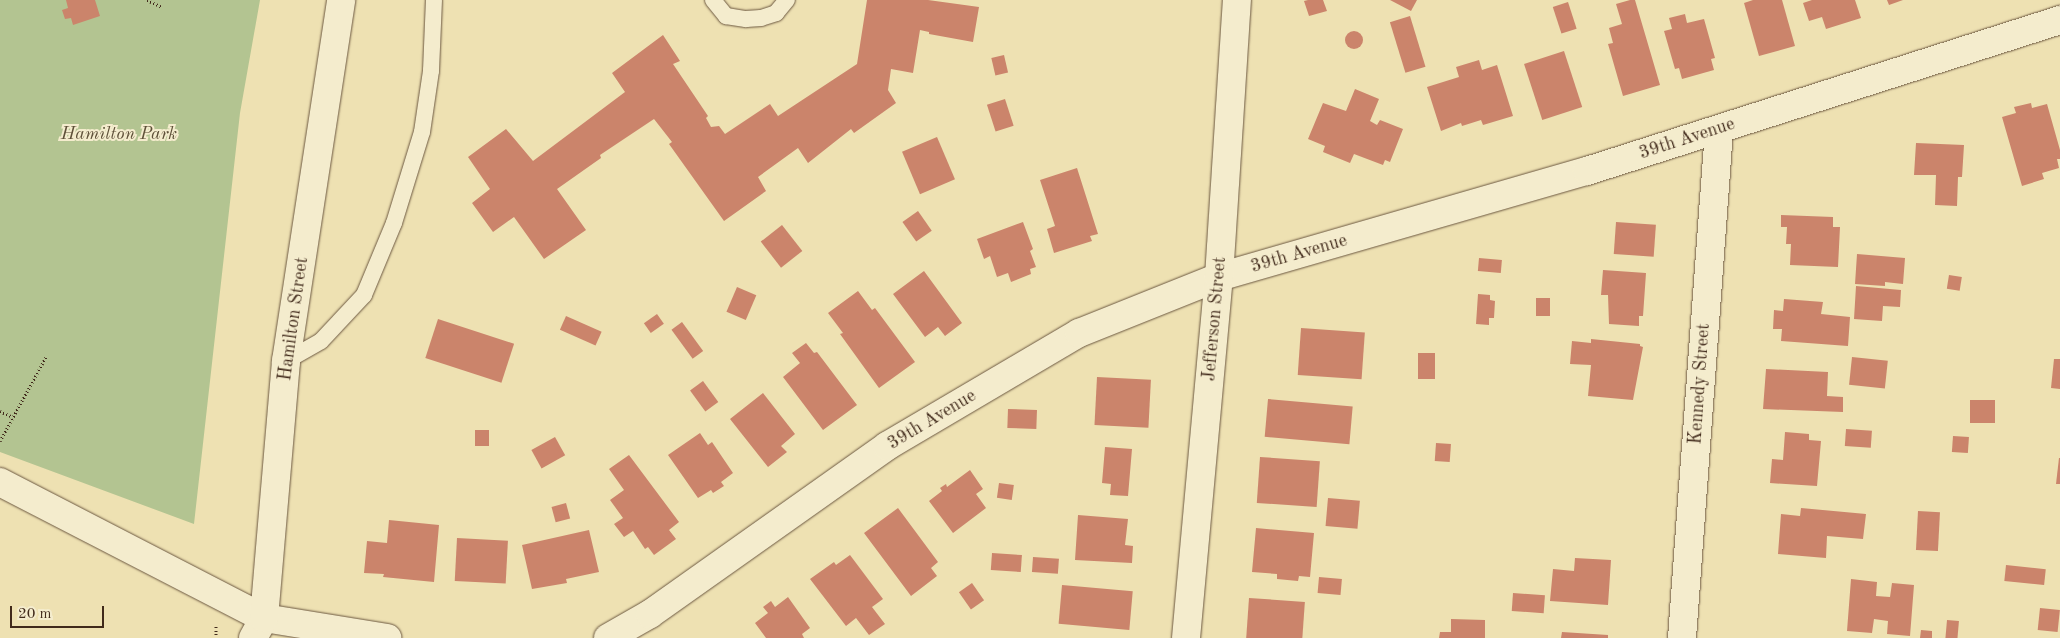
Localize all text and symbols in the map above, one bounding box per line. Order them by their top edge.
street label: 39th Avenue [1636,113,1738,165]
park label: Hamilton Park [61,123,177,145]
street label: 39th Avenue [1248,230,1350,278]
street label: Hamilton Street [275,256,313,382]
street label: Jefferson Street [1199,256,1231,382]
street label: Kennedy Street [1685,323,1715,445]
street label: 39th Avenue [884,385,980,455]
scale bar [12,596,106,628]
text: 20 m [18,607,52,622]

